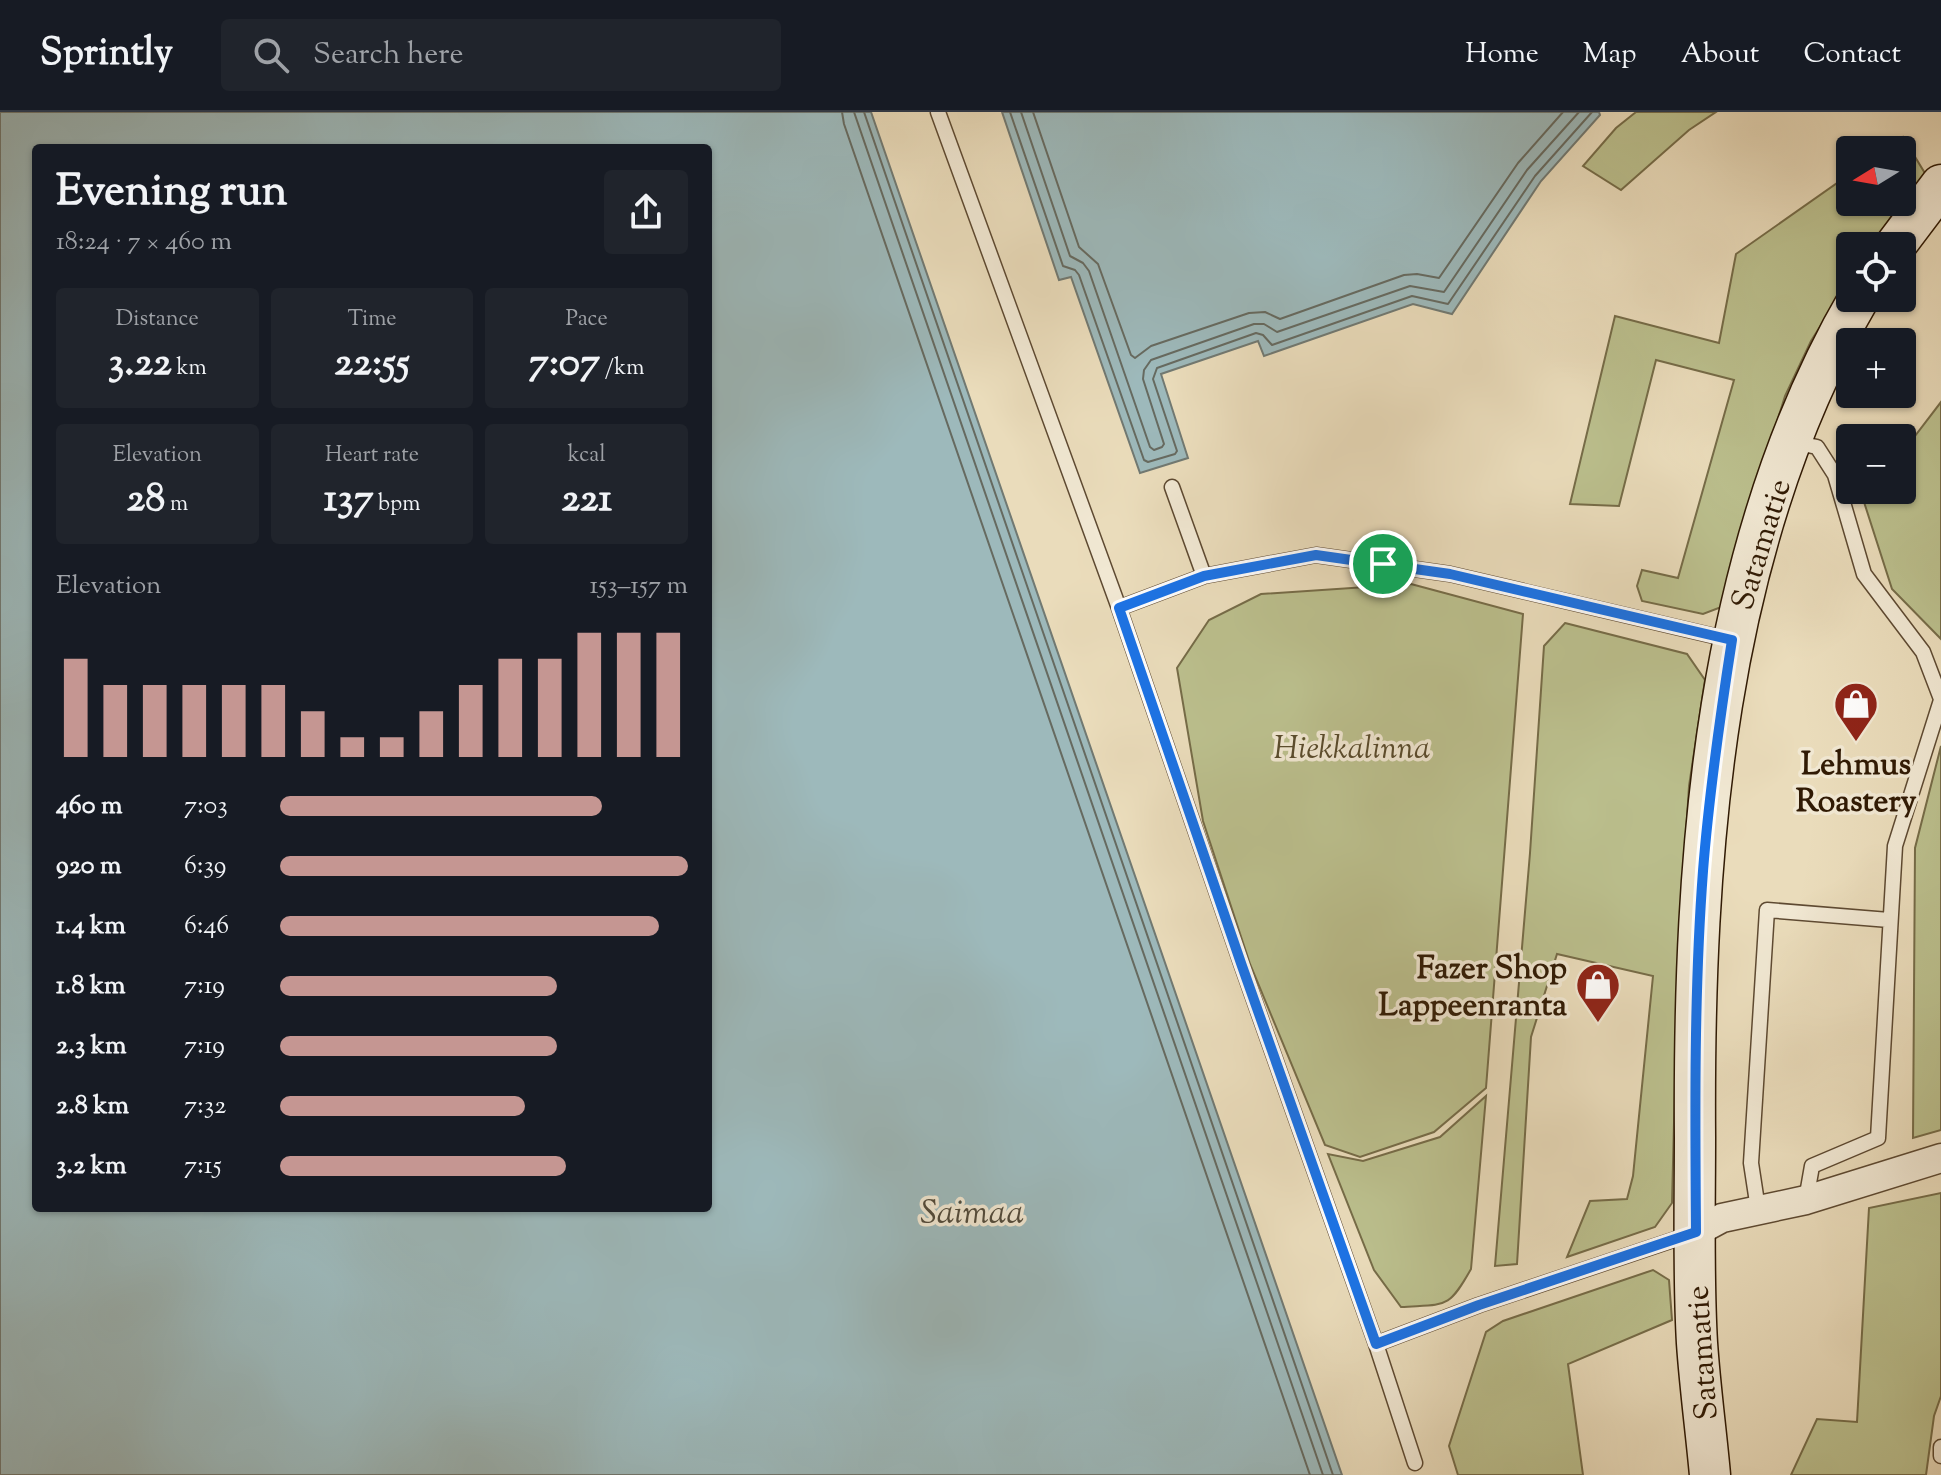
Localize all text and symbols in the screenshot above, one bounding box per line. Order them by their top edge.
search box [221,19,781,91]
text: Sprintly [40,28,173,82]
icon: search [249,33,293,77]
text: Search here [313,34,463,77]
text: Home [1465,35,1539,75]
text: Map [1583,35,1637,75]
text: About [1681,35,1759,75]
text: Contact [1803,35,1901,75]
north arrow [1836,136,1916,216]
map controls [1836,136,1916,504]
text: Evening run [56,162,288,225]
button: share [604,170,688,254]
text: 18:24 · 7 × 460 m [56,224,232,261]
button: locate [1836,232,1916,312]
text: Distance [116,304,199,336]
text: Time [348,304,396,336]
text: Pace [566,304,608,336]
button: + [1836,328,1916,408]
text: 3.22 [108,336,172,393]
text: 22:55 [334,336,410,393]
text: 7:07 [529,336,600,393]
text: km [172,353,207,385]
text: /km [600,353,645,385]
button: − [1836,424,1916,504]
text: Elevation [113,440,202,472]
text: Heart rate [325,440,419,472]
text: kcal [568,440,606,472]
text: 28 [127,472,165,529]
text: 137 [324,472,373,529]
text: 221 [561,472,612,529]
street label: Satamatie [1721,474,1805,616]
text: m [165,489,188,521]
text: bpm [373,489,420,521]
pin [1349,530,1417,598]
icon: arrive [1361,542,1405,586]
text: Elevation [56,568,161,605]
text: 153–157 m [589,568,688,605]
shop icon: Lehmus Roastery [1832,680,1880,743]
park label: Hiekkalinna [1274,727,1430,773]
place label: Lehmus Roastery [1796,743,1916,826]
text: 460 m [56,788,123,825]
text: 7:03 [184,788,228,825]
text: 920 m [56,848,122,885]
text: 6:39 [184,848,226,885]
text: 1.4 km [56,908,126,945]
text: 6:46 [184,908,229,945]
place label: Fazer Shop Lappeenranta [1379,947,1567,1030]
shop icon: Fazer Shop Lappeenranta [1574,961,1622,1024]
text: 1.8 km [56,968,126,1005]
text: 7:19 [184,968,225,1005]
text: 2.3 km [56,1028,126,1065]
text: 7:19 [184,1028,225,1065]
text: 2.8 km [56,1088,129,1125]
text: 7:32 [184,1088,226,1125]
text: 3.2 km [56,1148,126,1185]
text: 7:15 [184,1148,222,1185]
water label: Saimaa [920,1190,1024,1239]
street label: Satamatie [1676,1284,1732,1422]

